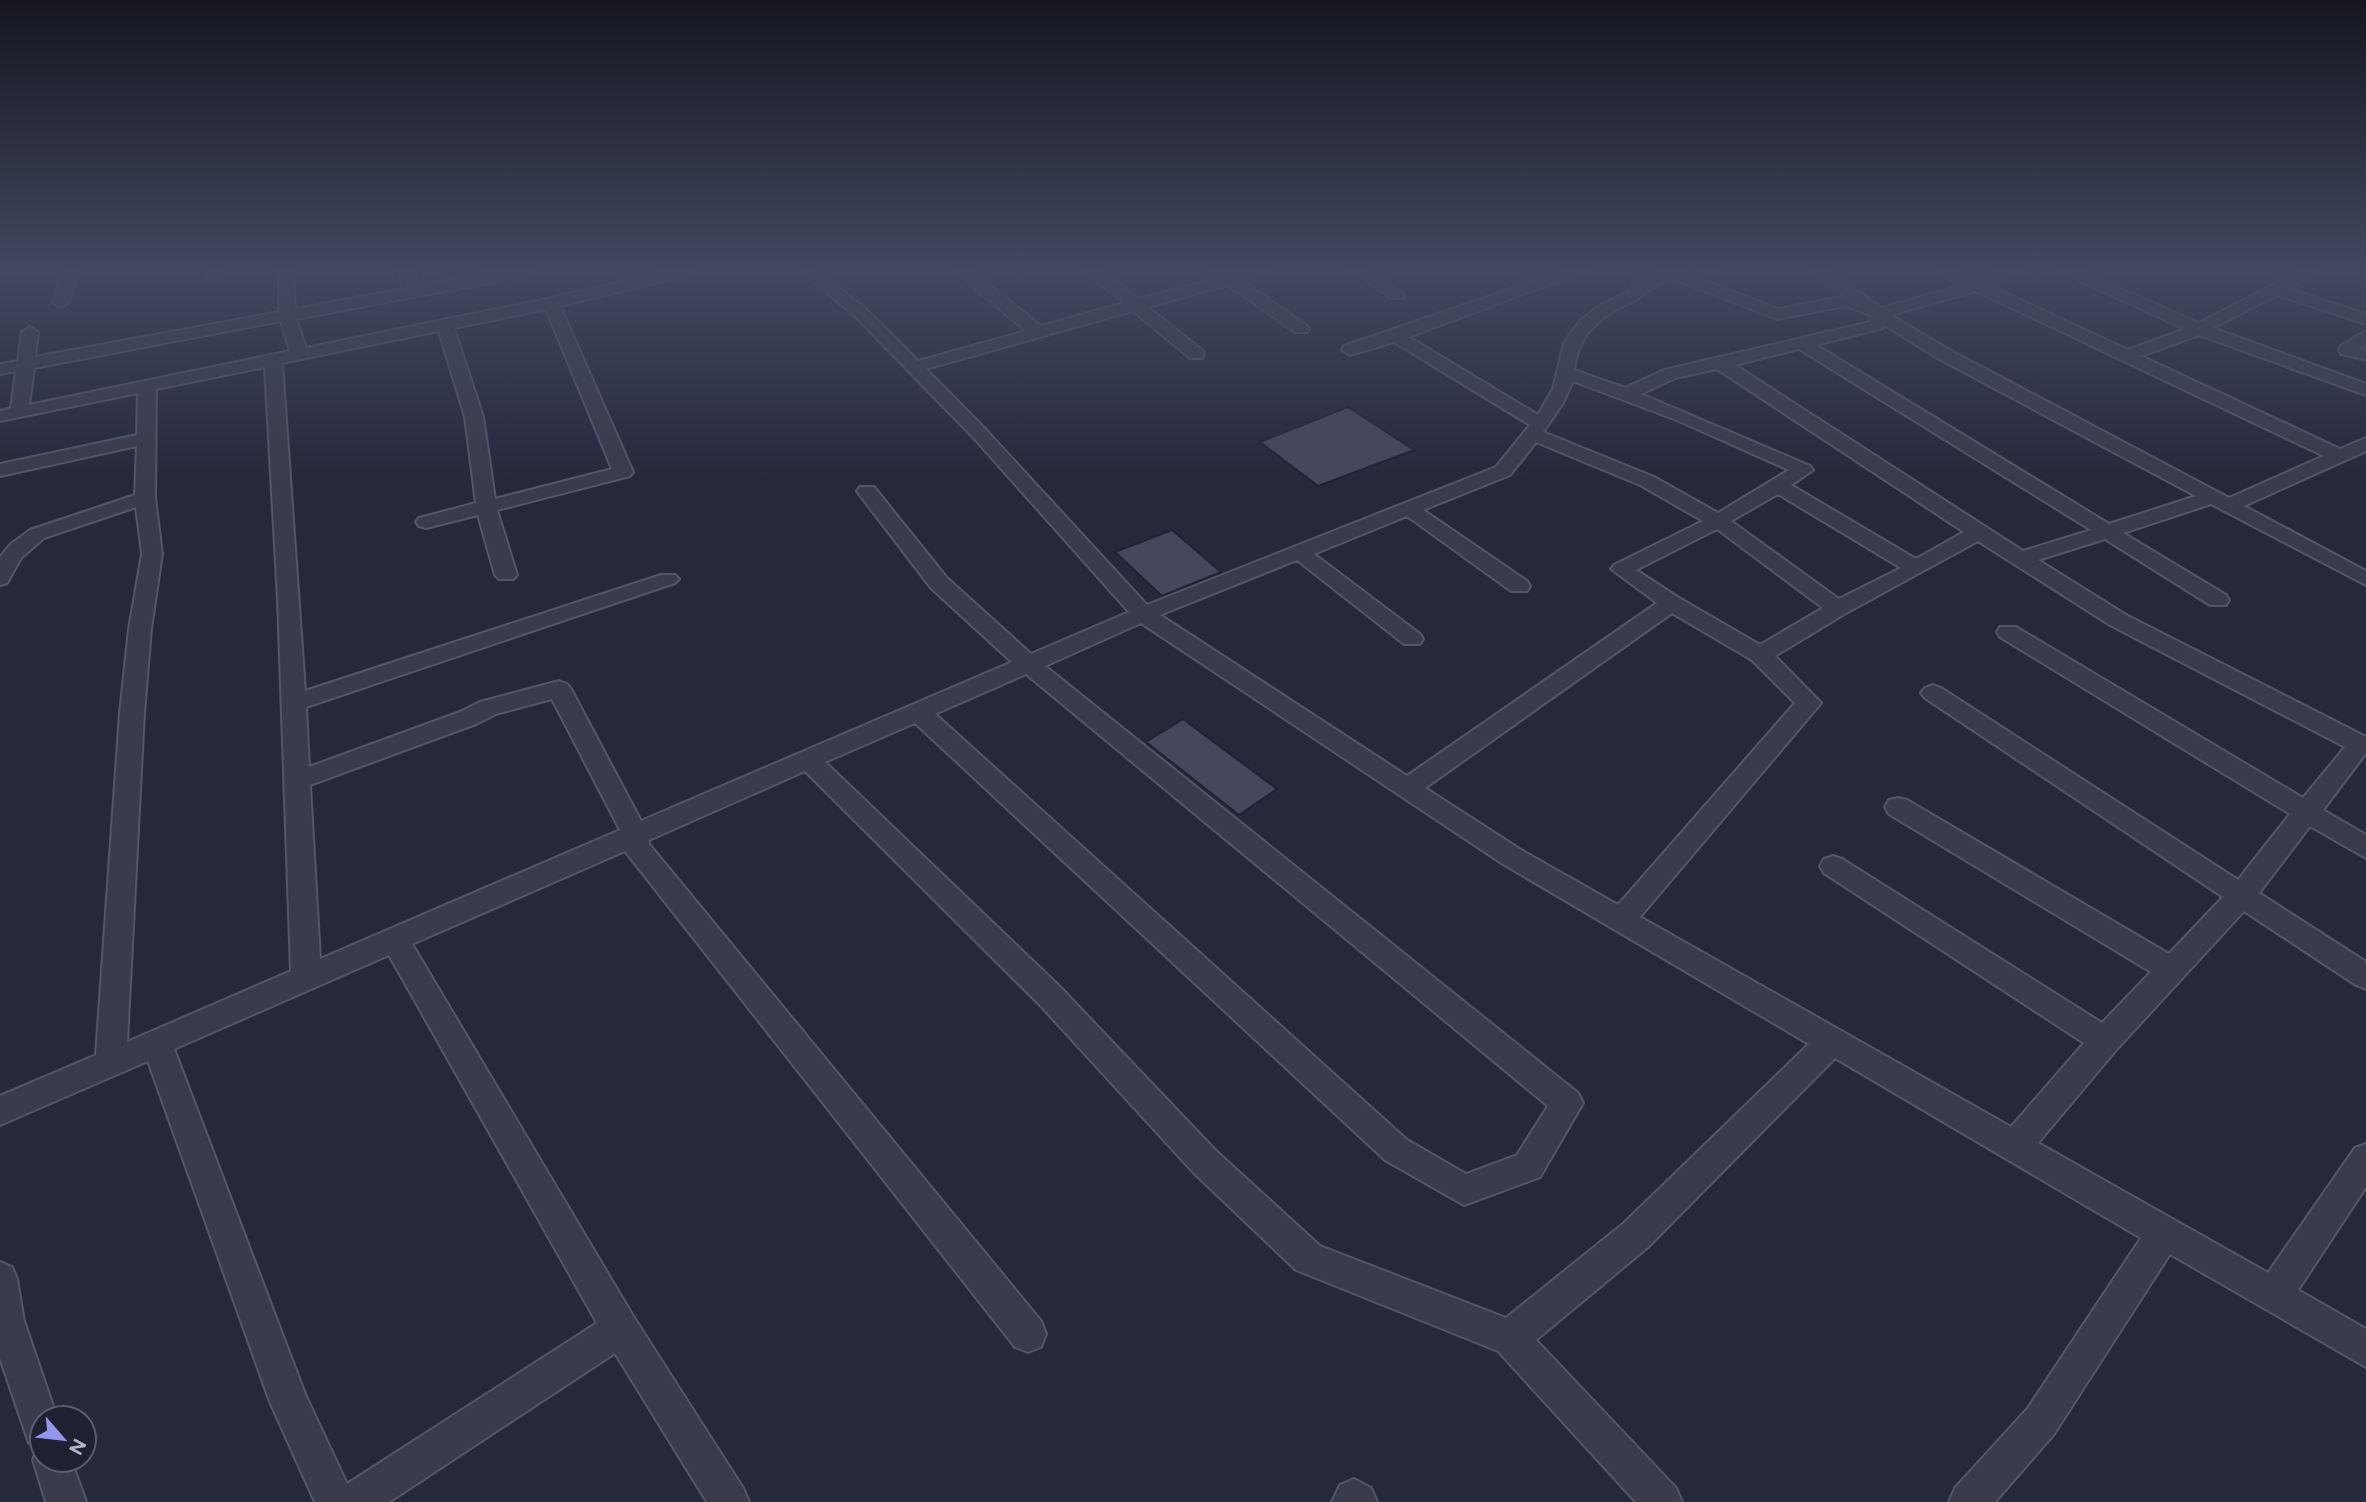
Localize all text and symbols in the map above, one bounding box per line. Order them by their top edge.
north arrow [28,1404,98,1474]
text: N [64,1435,91,1459]

